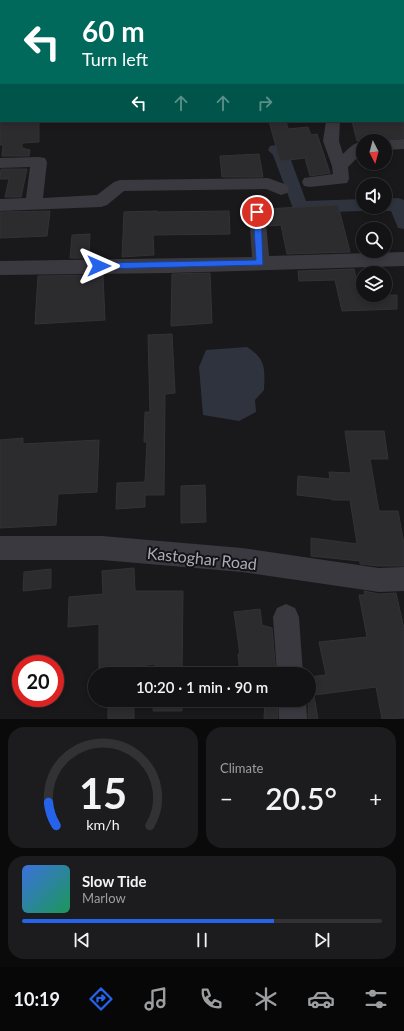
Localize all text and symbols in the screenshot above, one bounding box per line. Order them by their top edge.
text: 60 m [82,14,145,48]
icon: left [16,16,68,68]
text: Turn left [82,48,148,70]
icon: left [128,92,150,114]
icon: ahead [170,92,192,114]
icon: ahead [212,92,234,114]
icon: right [254,92,276,114]
north arrow [356,134,392,170]
map controls [356,134,392,302]
button: sound [356,178,392,214]
pin [240,195,274,229]
icon: arrive [246,201,268,223]
button: search [356,222,392,258]
position arrow [78,245,120,287]
button: layers [356,266,392,302]
street label: Kastoghar Road [146,543,258,573]
speed limit sign: 20 [12,655,64,707]
text: 10:20 · 1 min · 90 m [136,678,268,696]
text: Climate [220,760,263,776]
text: 15 [79,767,127,817]
text: 20.5° [265,780,337,816]
text: − [220,785,233,812]
text: + [369,785,382,812]
text: km/h [86,815,120,832]
text: Slow Tide [82,872,147,890]
text: Marlow [82,890,126,906]
icon: previous [71,929,93,951]
icon: pause [191,929,213,951]
icon: next [311,929,333,951]
icon: directions [87,985,115,1013]
icon: music [142,985,170,1013]
icon: phone [197,985,225,1013]
icon: climate [252,985,280,1013]
icon: car [307,985,335,1013]
icon: filters [362,985,390,1013]
text: 10:19 [14,988,60,1010]

